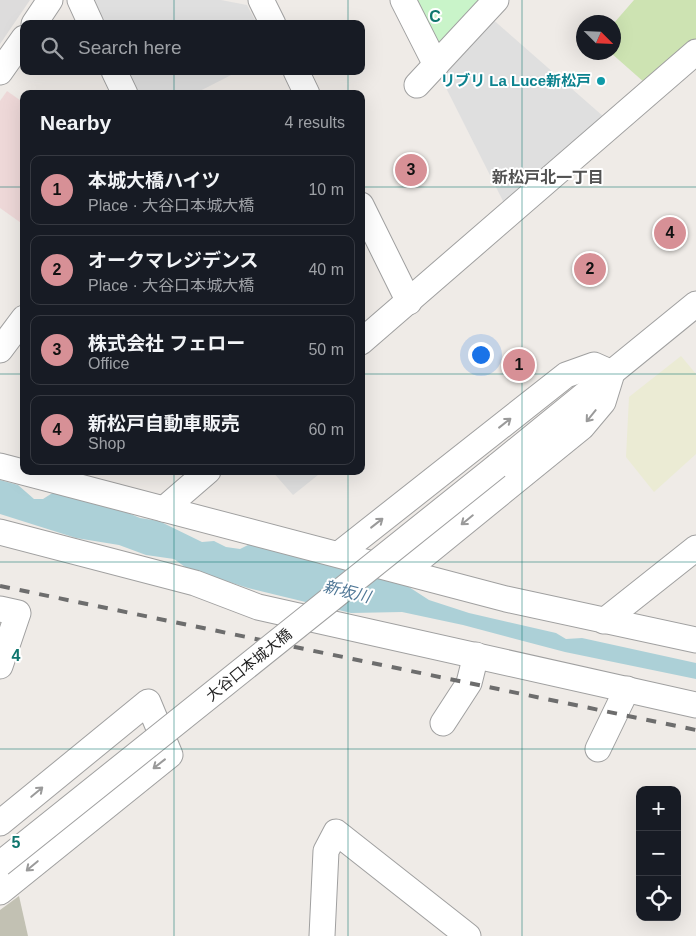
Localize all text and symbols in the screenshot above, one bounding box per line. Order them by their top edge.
text: C [429,8,441,25]
north arrow [576,15,621,60]
search box [20,20,365,75]
icon: search [38,34,66,62]
text: Search here [78,37,182,58]
place label: リブリ La Luce新松戸 [440,72,591,89]
marker: リブリ La Luce新松戸 [595,75,607,87]
text: Nearby [40,111,111,134]
text: 4 results [285,114,345,131]
pin: 3 [395,151,427,189]
district label: 新松戸北一丁目 [492,169,604,186]
text: 本城大橋ハイツ [88,170,221,191]
text: 1 [53,181,61,198]
text: 10 m [308,181,344,198]
text: Place · 大谷口本城大橋 [88,197,254,214]
pin: 4 [654,214,686,252]
text: オークマレジデンス [88,250,259,271]
pin: 2 [574,250,606,288]
text: 2 [53,261,61,278]
text: 40 m [308,261,344,278]
text: Place · 大谷口本城大橋 [88,277,254,294]
text: 株式会社 フェロー [88,333,245,354]
text: 3 [53,341,61,358]
text: 50 m [308,341,344,358]
your location [468,342,494,368]
pin: 1 [503,346,535,384]
text: Office [88,355,130,372]
one-way arrow [586,409,597,422]
text: 新松戸自動車販売 [88,413,240,434]
one-way arrow [498,418,512,428]
text: 4 [53,421,61,438]
text: 60 m [308,421,344,438]
text: Shop [88,435,125,452]
one-way arrow [461,515,474,526]
one-way arrow [371,518,384,529]
water label: 新坂川 [322,577,374,606]
street label: 大谷口本城大橋 [203,625,295,704]
text: 4 [12,647,21,664]
one-way arrow [152,759,165,770]
one-way arrow [31,786,44,797]
map controls [636,786,681,921]
button: + [636,786,681,831]
button: − [636,831,681,876]
text: 5 [12,834,21,851]
one-way arrow [26,860,39,871]
button: locate [636,876,681,921]

